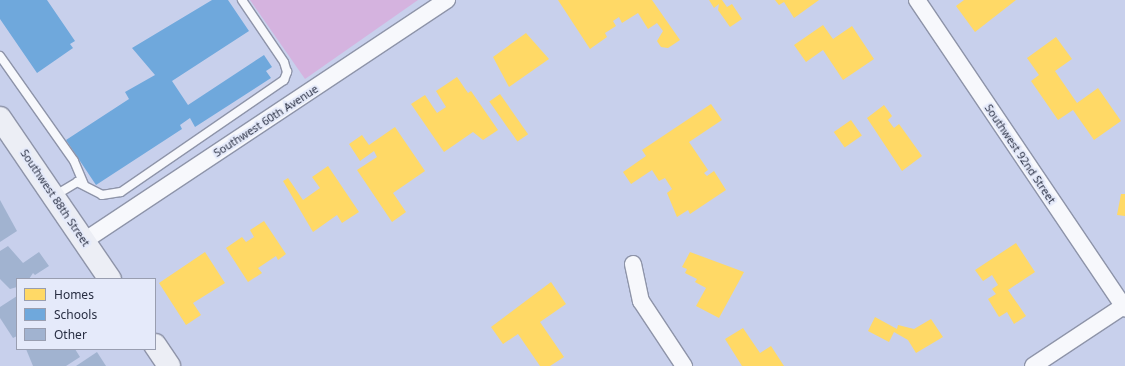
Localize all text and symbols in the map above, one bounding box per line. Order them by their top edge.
street label: Southwest 60th Avenue [211,82,321,160]
street label: Southwest 92nd Street [982,102,1058,206]
street label: Southwest 88th Street [18,147,92,249]
legend [16,278,156,350]
text: Homes [54,286,94,303]
text: Schools [54,306,97,323]
text: Other [54,326,87,343]

